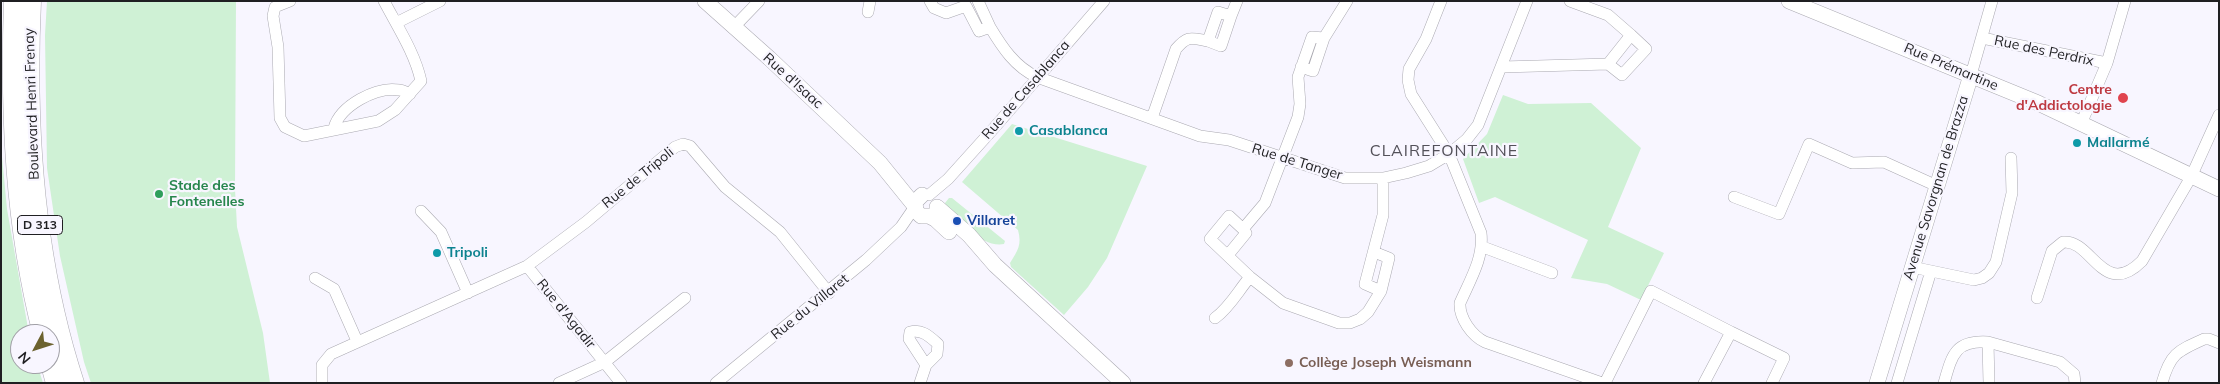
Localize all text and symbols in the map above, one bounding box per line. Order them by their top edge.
street label: Boulevard Henri Frenay [21,28,43,180]
street label: Rue des Perdrix [1993,32,2095,70]
street label: Rue de Casablanca [979,37,1073,143]
street label: Rue Prémartine [1901,40,2001,94]
street label: Rue d'Isaac [760,50,826,112]
place label: Centre d'Addictologie [2016,82,2112,114]
marker: Centre d'Addictologie [2116,91,2130,105]
street label: Avenue Savorgnan de Brazza [1900,94,1972,282]
place label: Casablanca [1029,123,1108,139]
marker: Casablanca [1013,125,1025,137]
place label: Mallarmé [2087,135,2150,151]
marker: Mallarmé [2071,137,2083,149]
street label: Rue de Tanger [1250,140,1344,184]
district label: CLAIREFONTAINE [1368,141,1520,161]
street label: Rue de Tripoli [599,144,677,212]
place label: Stade des Fontenelles [169,178,245,210]
marker: Stade des Fontenelles [153,188,165,200]
place label: Villaret [967,213,1015,229]
marker: Villaret [951,215,963,227]
road number: D 313 [18,216,62,234]
place label: Tripoli [447,245,488,261]
marker: Tripoli [431,247,443,259]
street label: Rue du Villaret [768,271,852,343]
street label: Rue d'Agadir [533,276,599,352]
north arrow [10,324,60,374]
text: N [14,348,35,368]
place label: Collège Joseph Weismann [1299,355,1472,371]
marker: Collège Joseph Weismann [1283,357,1295,369]

